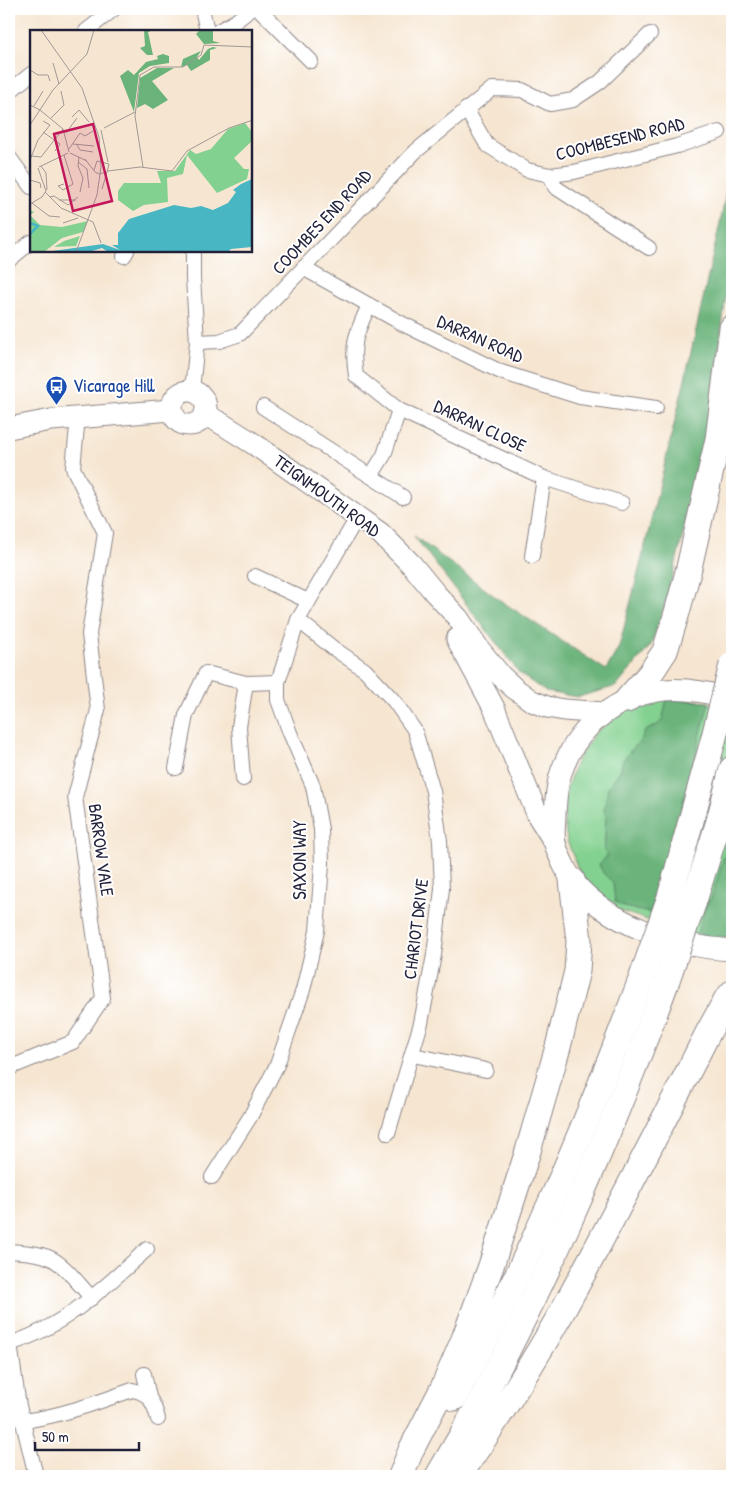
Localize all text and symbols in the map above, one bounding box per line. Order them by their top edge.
inset map [30,30,252,252]
street label: COOMBESEND ROAD [553,110,687,167]
street label: COOMBES END ROAD [266,163,377,280]
street label: DARRAN ROAD [433,308,528,369]
place label: Vicarage Hill [73,373,155,398]
bus stop icon: Vicarage Hill [45,374,69,405]
street label: DARRAN CLOSE [430,393,530,458]
street label: TEIGNMOUTH ROAD [269,448,386,543]
street label: BARROW VALE [83,802,120,898]
street label: SAXON WAY [287,820,312,900]
street label: CHARIOT DRIVE [397,877,434,981]
scale bar [35,1420,139,1452]
text: 50 m [42,1426,69,1447]

